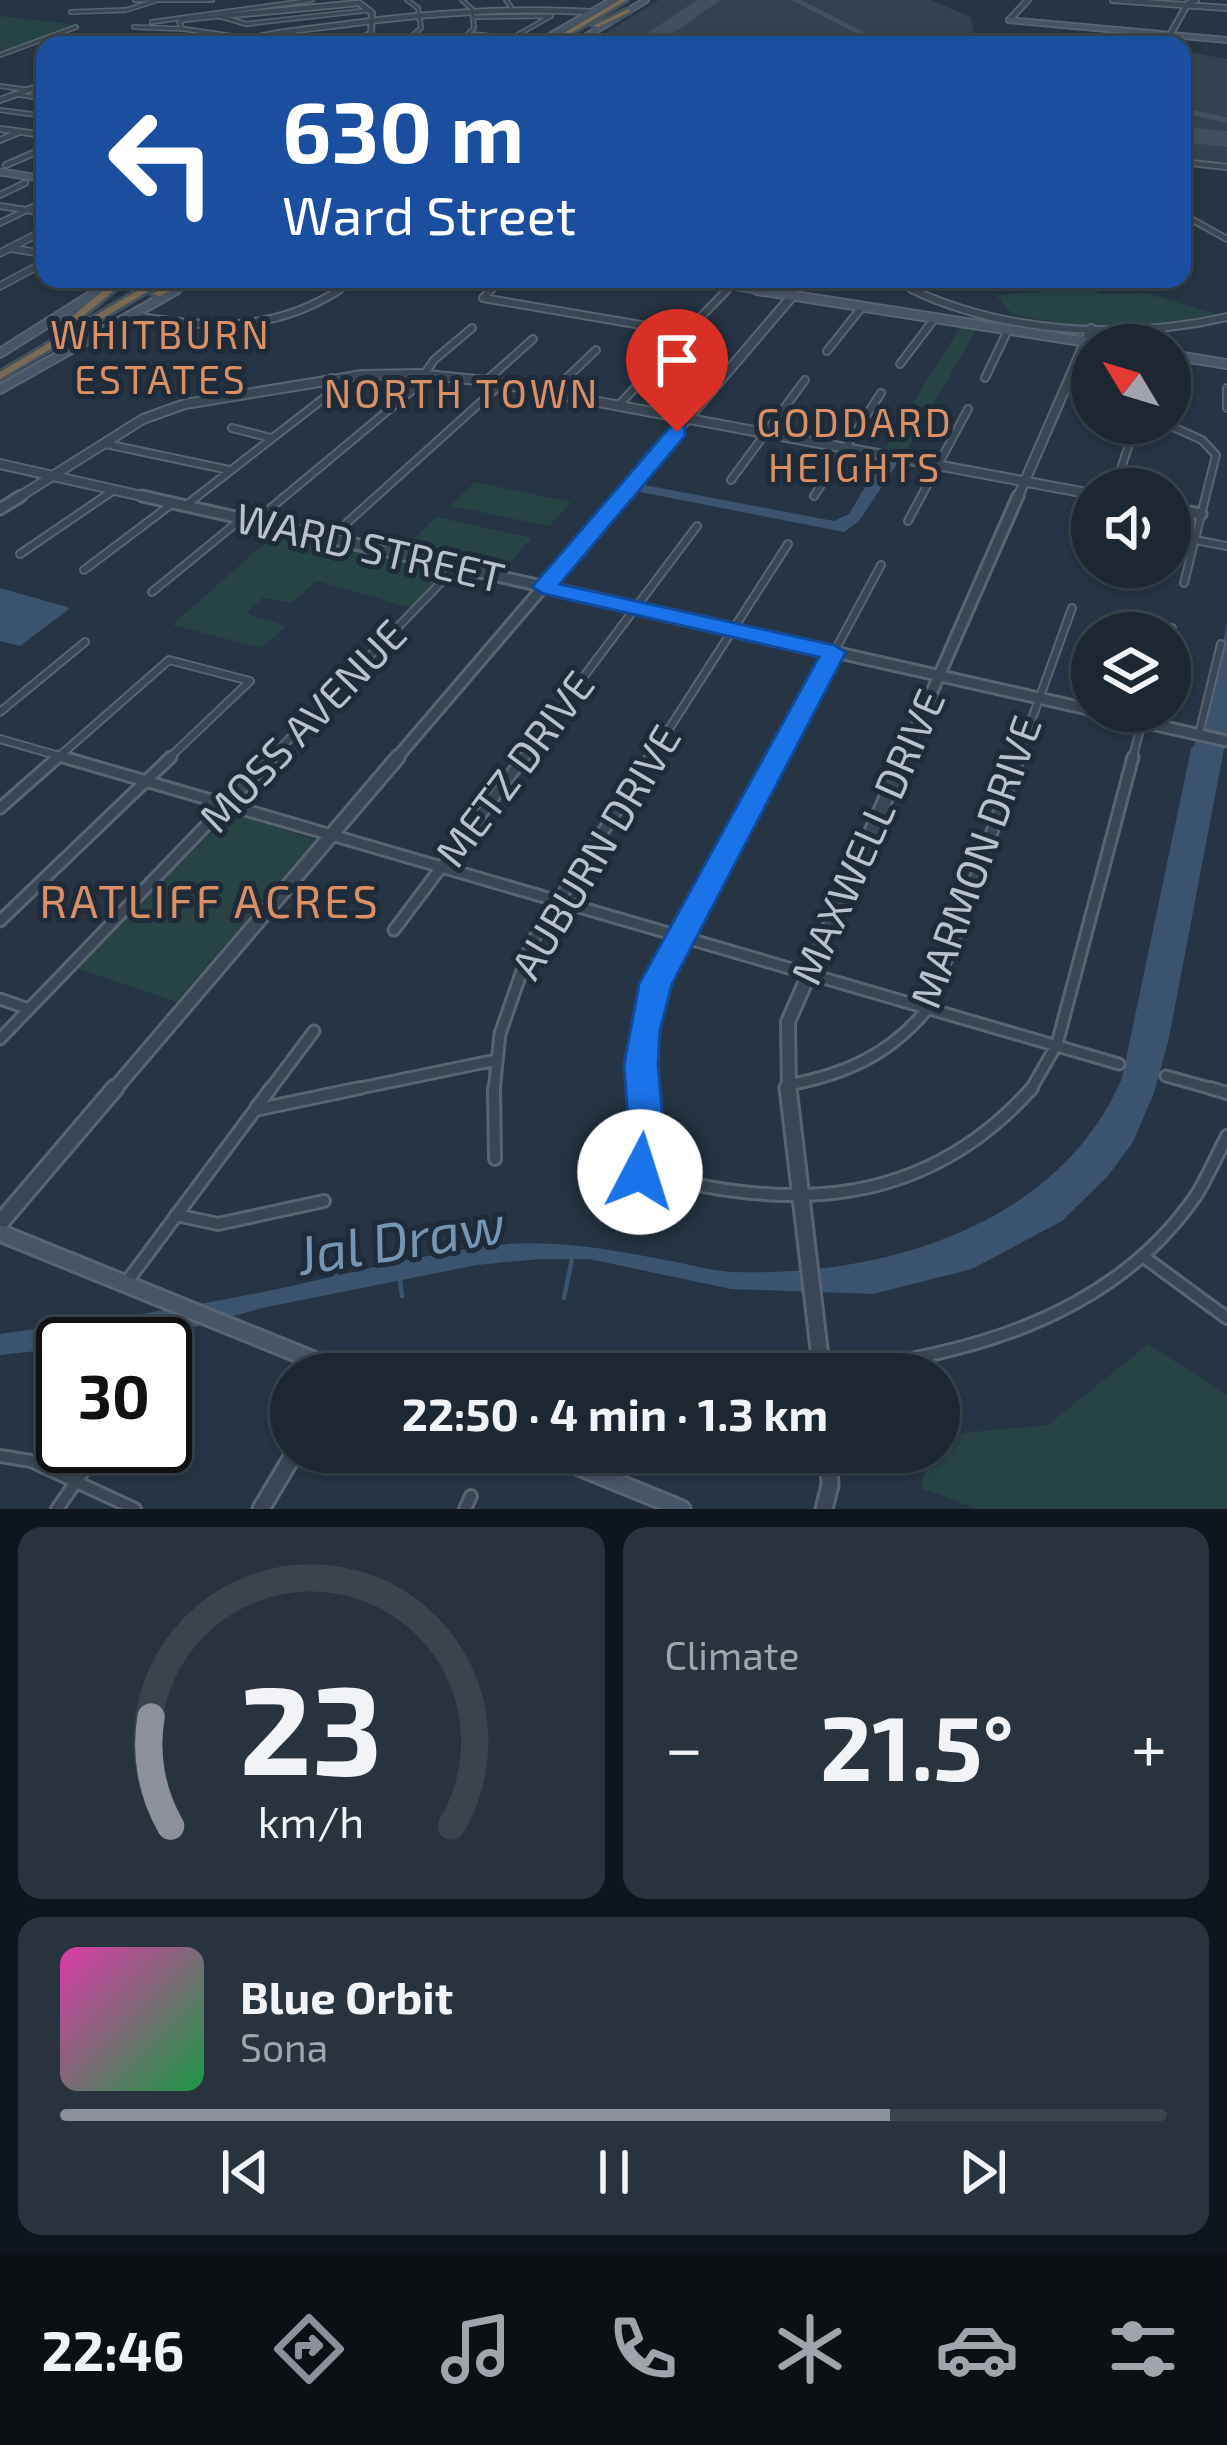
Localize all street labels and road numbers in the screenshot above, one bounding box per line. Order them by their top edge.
street label: WARD STREET [232,491,509,601]
street label: MOSS AVENUE [188,608,415,841]
street label: METZ DRIVE [424,660,603,875]
street label: MAXWELL DRIVE [779,681,954,991]
street label: MARMON DRIVE [898,709,1050,1014]
street label: AUBURN DRIVE [499,715,690,987]

